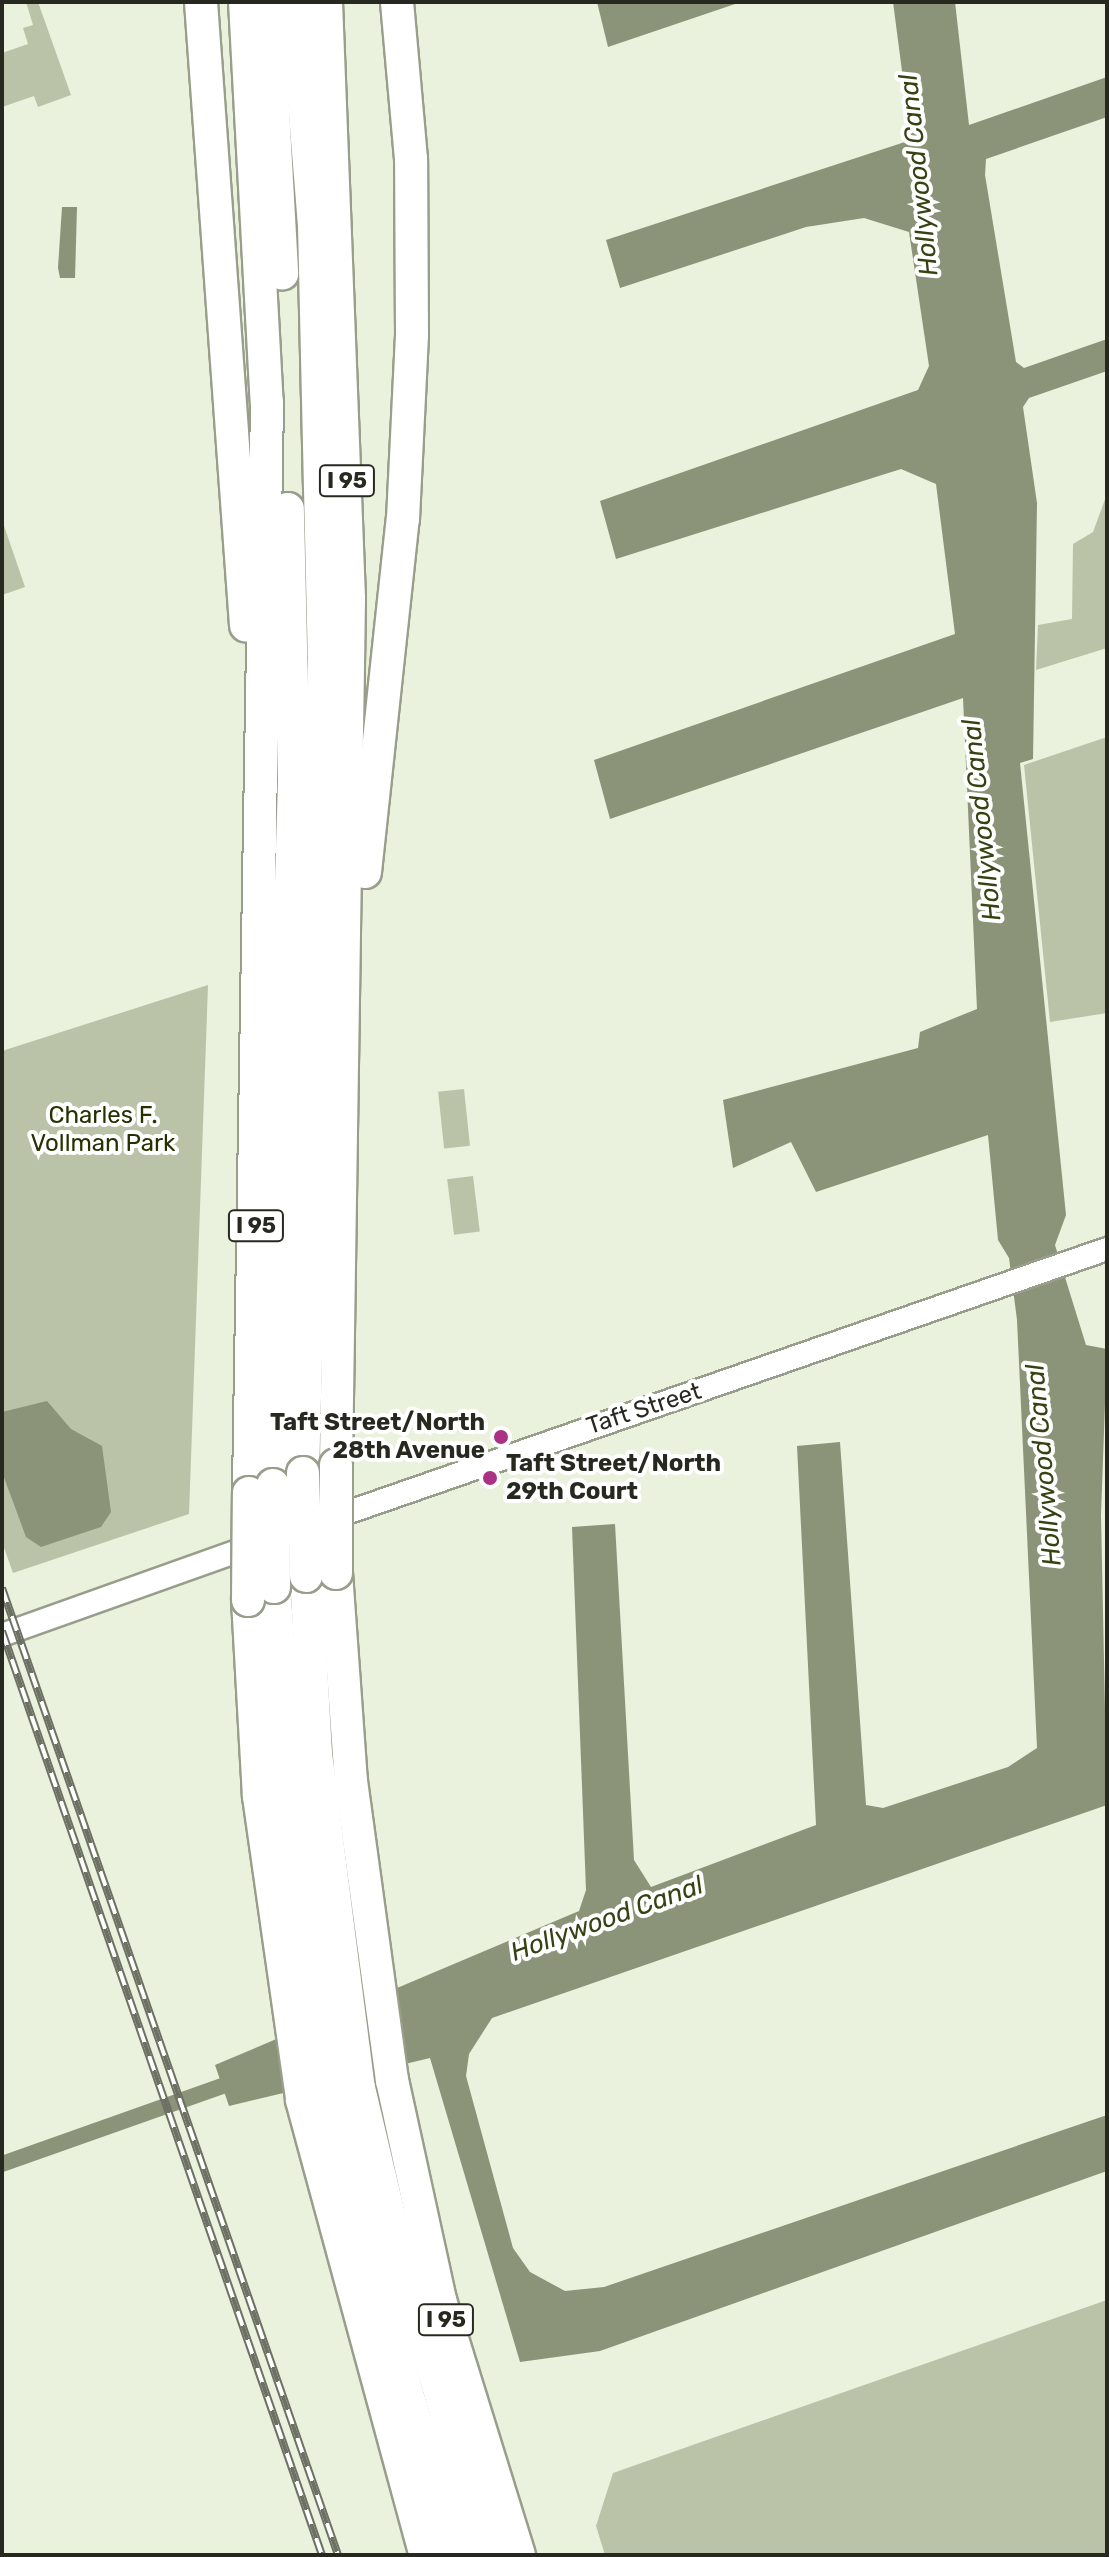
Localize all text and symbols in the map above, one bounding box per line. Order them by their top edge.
water label: Hollywood Canal [893,73,945,277]
road number: I 95 [317,463,377,499]
water label: Hollywood Canal [956,718,1008,922]
park label: Charles F. Vollman Park [31,1102,175,1158]
road number: I 95 [226,1208,286,1244]
water label: Hollywood Canal [1020,1363,1068,1567]
street label: Taft Street [583,1377,705,1441]
place label: Taft Street/North 28th Avenue [270,1409,485,1465]
marker: Taft Street/North 28th Avenue [492,1428,510,1446]
place label: Taft Street/North 29th Court [506,1450,721,1506]
marker: Taft Street/North 29th Court [481,1469,499,1487]
water label: Hollywood Canal [506,1870,708,1968]
road number: I 95 [416,2302,476,2338]

